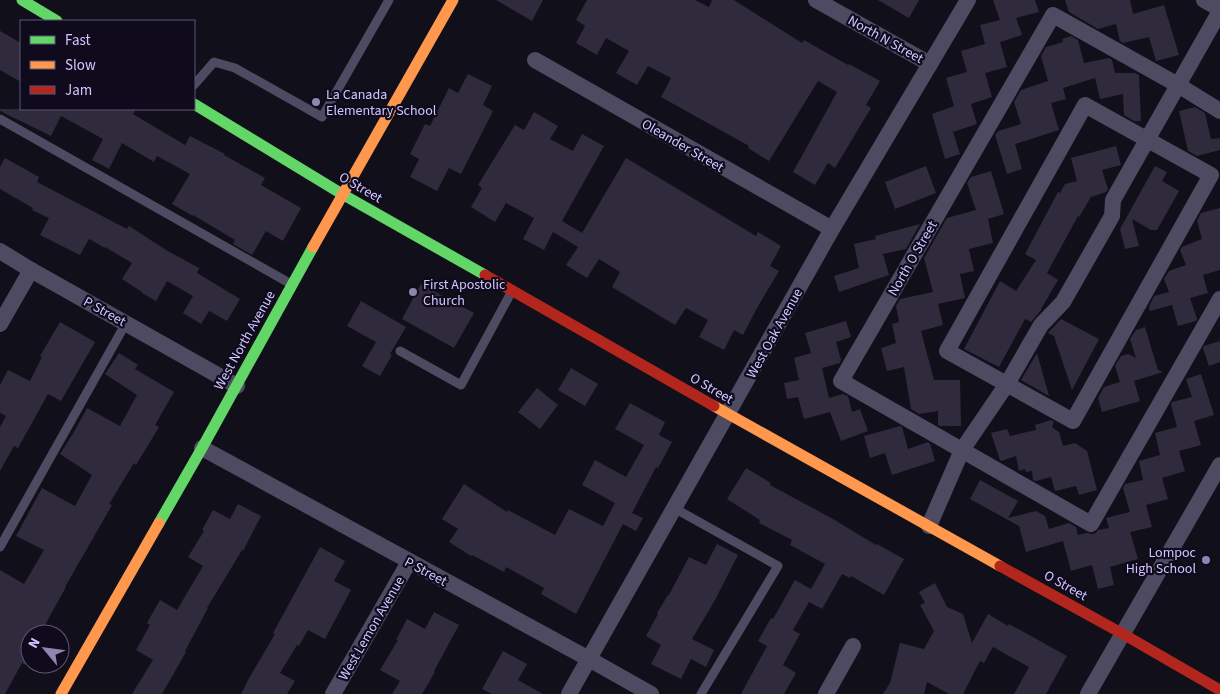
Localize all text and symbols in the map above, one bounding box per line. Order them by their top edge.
street label: North N Street [844,11,927,69]
legend [20,20,195,110]
text: Fast [65,30,91,51]
text: Slow [65,55,96,76]
text: Jam [65,80,92,101]
place label: La Canada Elementary School [326,85,437,121]
marker: La Canada Elementary School [310,96,322,108]
street label: Oleander Street [638,114,727,178]
street label: O Street [335,167,386,208]
street label: North O Street [883,217,943,300]
place label: First Apostolic Church [423,275,506,311]
street label: West Oak Avenue [742,285,808,382]
marker: First Apostolic Church [407,286,419,298]
street label: West North Avenue [209,287,281,394]
street label: P Street [80,292,130,332]
street label: O Street [686,368,737,409]
place label: Lompoc High School [1126,543,1197,579]
street label: P Street [401,552,451,592]
marker: Lompoc High School [1200,554,1212,566]
street label: O Street [1040,566,1091,606]
street label: West Lemon Avenue [334,573,410,684]
north arrow [20,624,70,674]
text: N [24,634,46,652]

